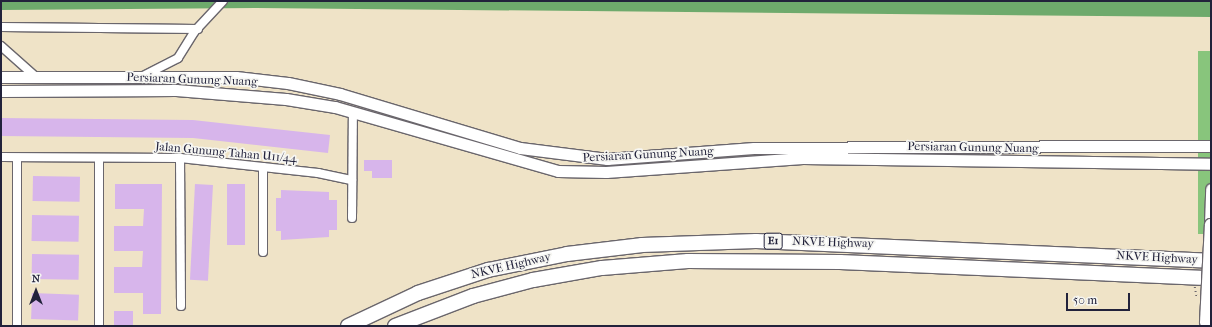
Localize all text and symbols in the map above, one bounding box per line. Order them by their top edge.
street label: Persiaran Gunung Nuang [126,71,258,89]
street label: Jalan Gunung Tahan U11/44 [155,140,297,166]
street label: Persiaran Gunung Nuang [907,140,1039,156]
street label: Persiaran Gunung Nuang [582,144,714,166]
road number: E1 [763,232,783,250]
street label: NKVE Highway [792,234,874,252]
street label: NKVE Highway [1116,249,1198,267]
street label: NKVE Highway [470,250,552,282]
north arrow [16,271,56,311]
text: N [32,272,40,285]
scale bar [1068,285,1132,311]
text: 50 m [1073,293,1097,307]

